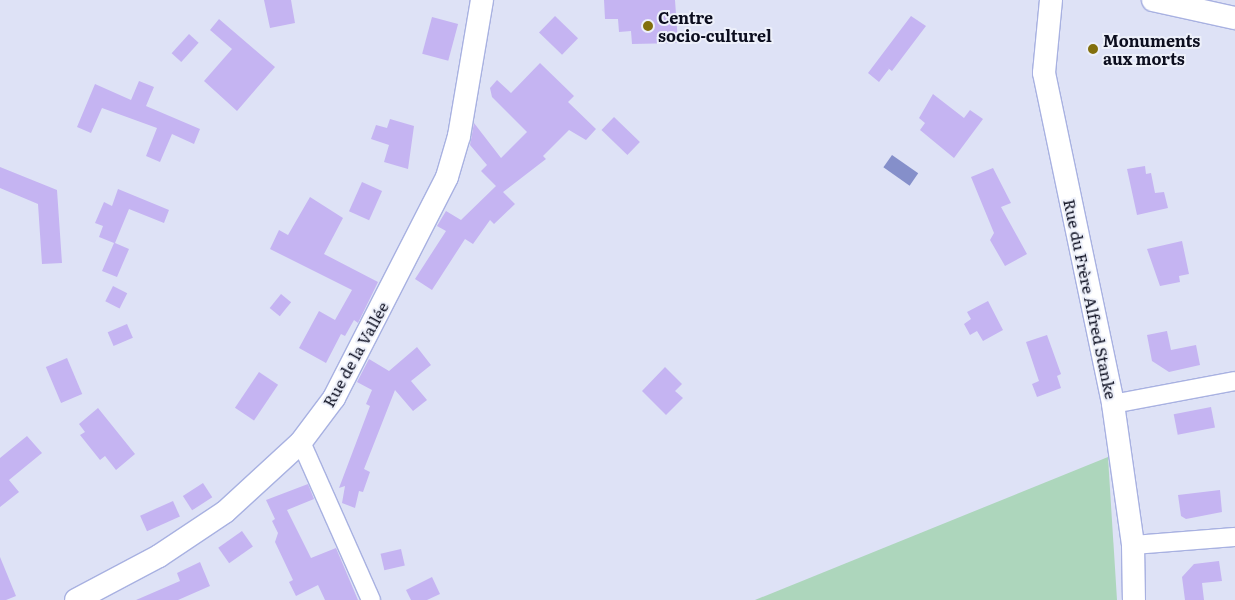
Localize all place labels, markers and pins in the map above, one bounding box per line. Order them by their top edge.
place label: Centre socio-culturel [658,7,772,45]
marker: Centre socio-culturel [642,20,654,32]
place label: Monuments aux morts [1103,30,1200,68]
marker: Monuments aux morts [1087,43,1099,55]

